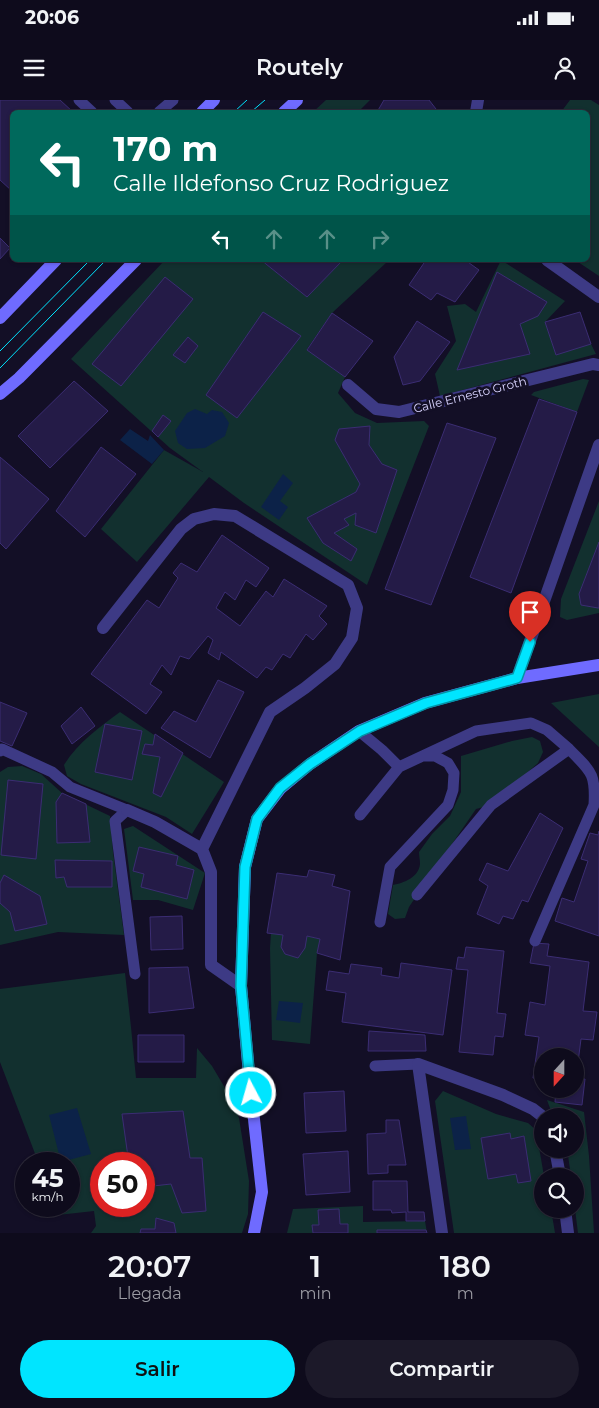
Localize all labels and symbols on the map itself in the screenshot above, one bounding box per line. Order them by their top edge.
street label: Calle Ernesto Groth [412,373,528,416]
pin [509,591,551,642]
north arrow [534,1048,584,1098]
position arrow [224,1066,276,1118]
speed limit sign: 50 [90,1152,155,1217]

